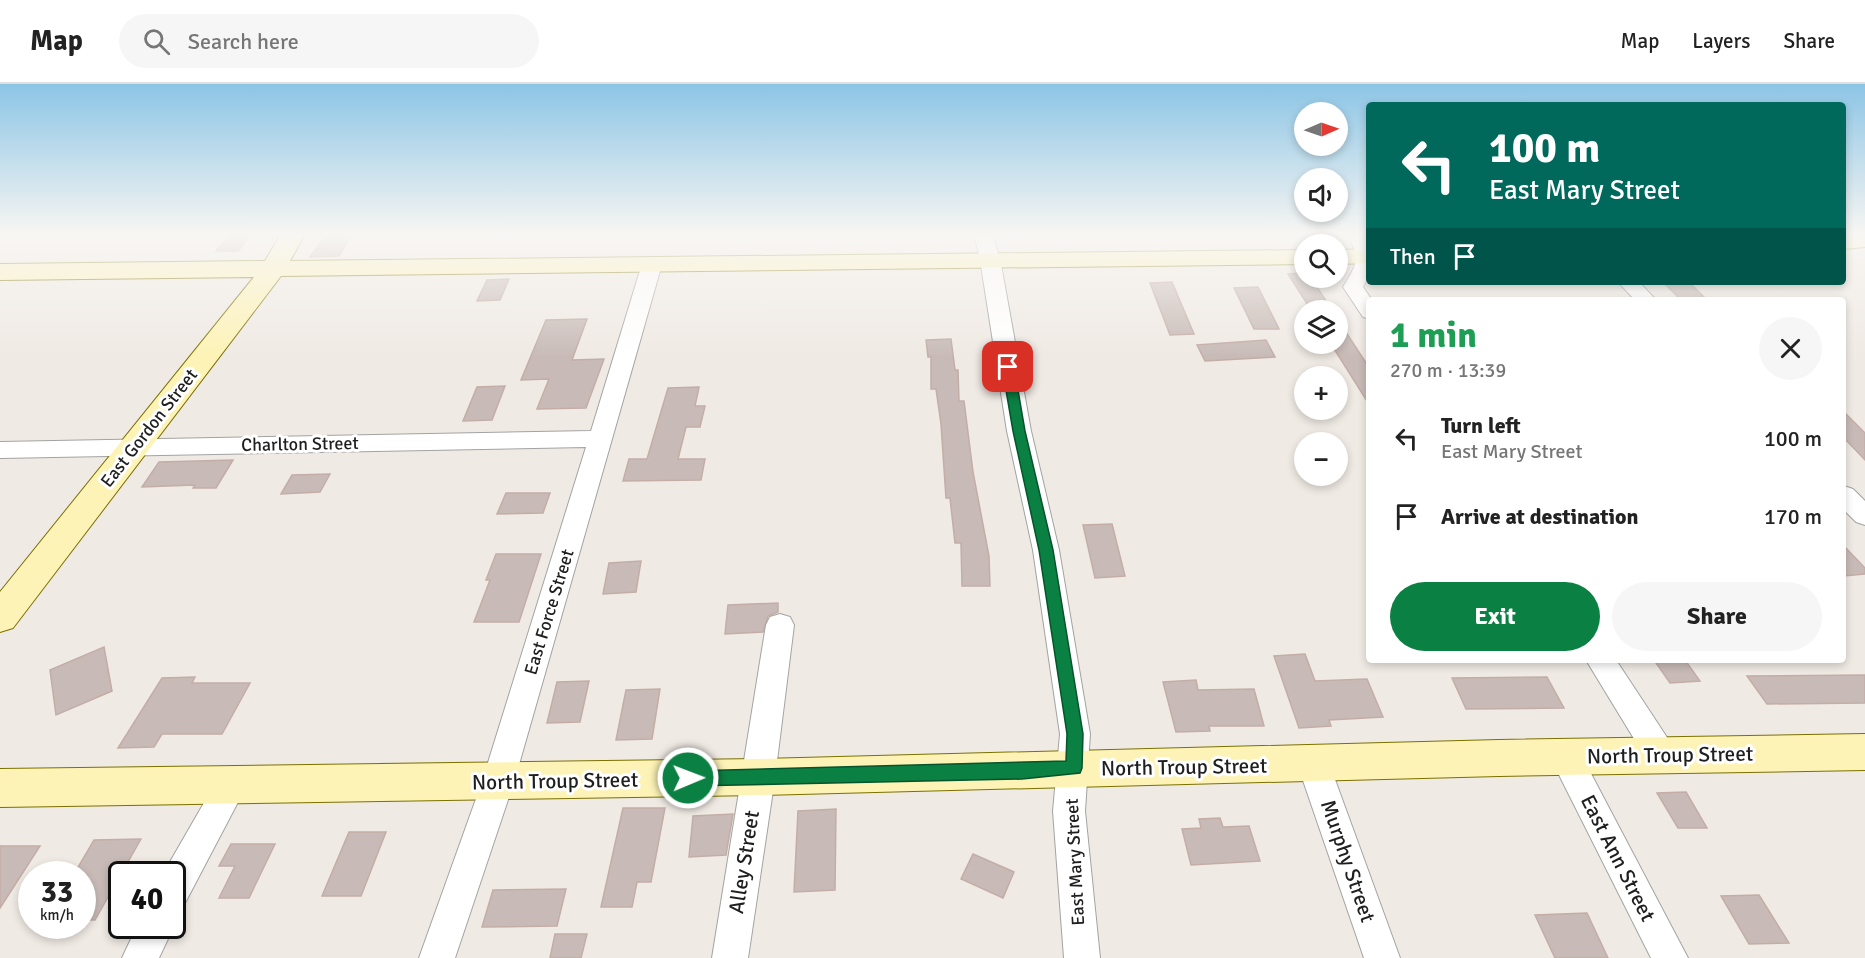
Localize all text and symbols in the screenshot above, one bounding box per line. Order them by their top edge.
search box [119,14,539,68]
text: Map [30,24,83,58]
icon: search [140,25,173,58]
text: Search here [188,28,299,55]
text: Map [1621,28,1659,54]
text: Layers [1692,28,1750,54]
text: Share [1783,28,1835,54]
north arrow [1294,102,1348,156]
map controls [1294,102,1348,486]
text: 100 m [1489,123,1600,174]
icon: left [1390,126,1468,204]
button: sound [1294,168,1348,222]
text: East Mary Street [1489,174,1680,207]
button: search [1294,234,1348,288]
icon: arrive [1448,240,1481,273]
text: Then [1390,243,1436,270]
button: layers [1294,300,1348,354]
text: 1 min [1390,313,1477,358]
button: close [1759,317,1822,380]
pin [982,341,1033,392]
icon: arrive [991,350,1024,383]
text: 270 m · 13:39 [1390,358,1506,383]
street label: East Gordon Street [96,364,202,492]
button: + [1294,366,1348,420]
text: Turn left [1441,412,1521,439]
icon: left [1390,422,1423,455]
text: 100 m [1764,425,1822,452]
street label: Charlton Street [241,432,359,456]
button: − [1294,432,1348,486]
text: East Mary Street [1441,439,1583,464]
icon: arrive [1390,500,1423,533]
text: Arrive at destination [1441,503,1638,530]
text: 170 m [1764,503,1822,530]
street label: East Force Street [519,547,579,677]
button: Exit [1390,582,1600,651]
button: Share [1612,582,1822,651]
street label: North Troup Street [1587,741,1753,769]
position arrow [656,746,720,810]
street label: North Troup Street [1101,753,1267,781]
street label: North Troup Street [472,767,638,795]
street label: East Ann Street [1575,790,1661,926]
street label: Murphy Street [1315,796,1381,926]
street label: East Mary Street [1061,798,1089,926]
street label: Alley Street [723,809,765,915]
speed limit sign: 40 [108,861,186,939]
text: 33 [41,874,73,911]
text: km/h [40,906,74,924]

